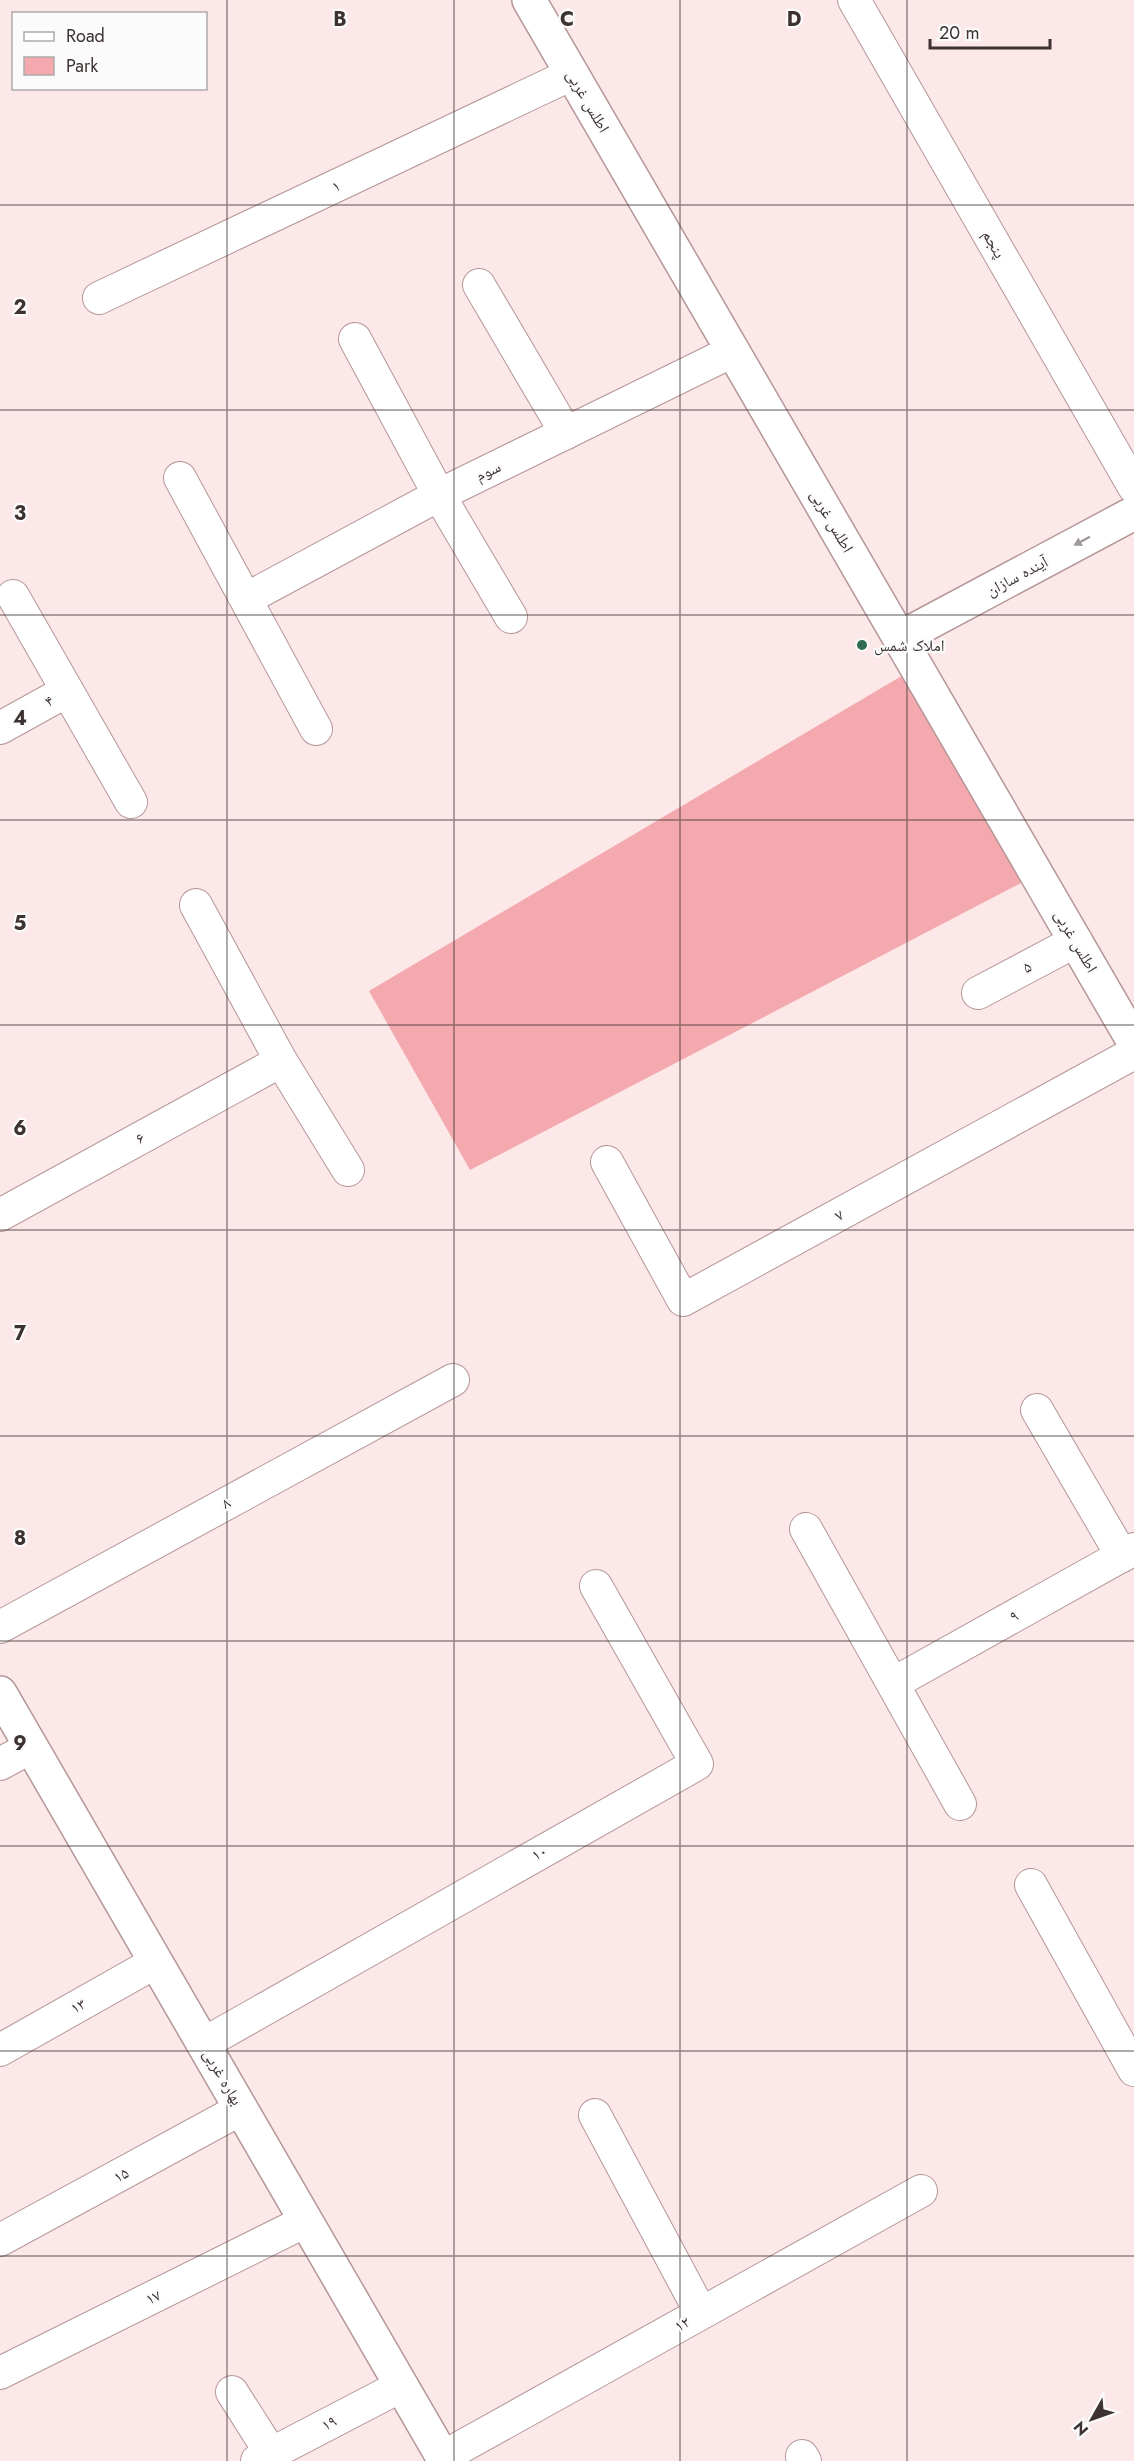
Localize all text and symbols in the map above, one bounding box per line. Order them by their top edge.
text: B [333,5,347,34]
text: C [560,5,574,34]
text: D [787,5,801,34]
legend [12,12,207,90]
scale bar [930,12,1050,50]
text: 20 m [939,20,979,46]
text: Road [66,23,105,49]
text: Park [66,53,98,79]
street label: اطلس غربی [561,65,615,137]
street label: ۱ [328,174,344,198]
street label: پنجم [977,226,1011,263]
text: 2 [13,293,27,322]
street label: سوم [471,455,505,487]
street label: اطلس غربی [805,485,859,557]
text: 3 [14,499,26,528]
one-way arrow [1074,536,1091,545]
street label: آینده سازان [982,550,1053,602]
place label: املاک شمس [874,634,945,657]
marker: املاک شمس [855,638,869,652]
street label: ۴ [40,689,58,713]
text: 4 [13,704,27,733]
street label: اطلس غربی [1049,905,1103,977]
text: 5 [14,909,27,938]
street label: ۵ [1018,955,1036,979]
text: 6 [13,1114,27,1143]
street label: ۶ [131,1126,149,1150]
street label: ۷ [830,1203,848,1227]
text: 7 [14,1319,27,1348]
street label: ۸ [217,1491,235,1515]
text: 8 [14,1524,26,1553]
street label: ۹ [1005,1604,1023,1628]
text: 9 [13,1729,27,1758]
street label: ۱۰ [527,1839,551,1867]
street label: ۱۳ [66,1992,90,2020]
street label: بهاره غربی [198,2044,248,2110]
street label: ۱۵ [109,2161,133,2189]
street label: ۱۷ [141,2284,165,2310]
street label: ۱۲ [670,2310,694,2338]
north arrow [1062,2389,1122,2449]
street label: ۱۹ [317,2409,341,2437]
text: N [1068,2416,1094,2441]

